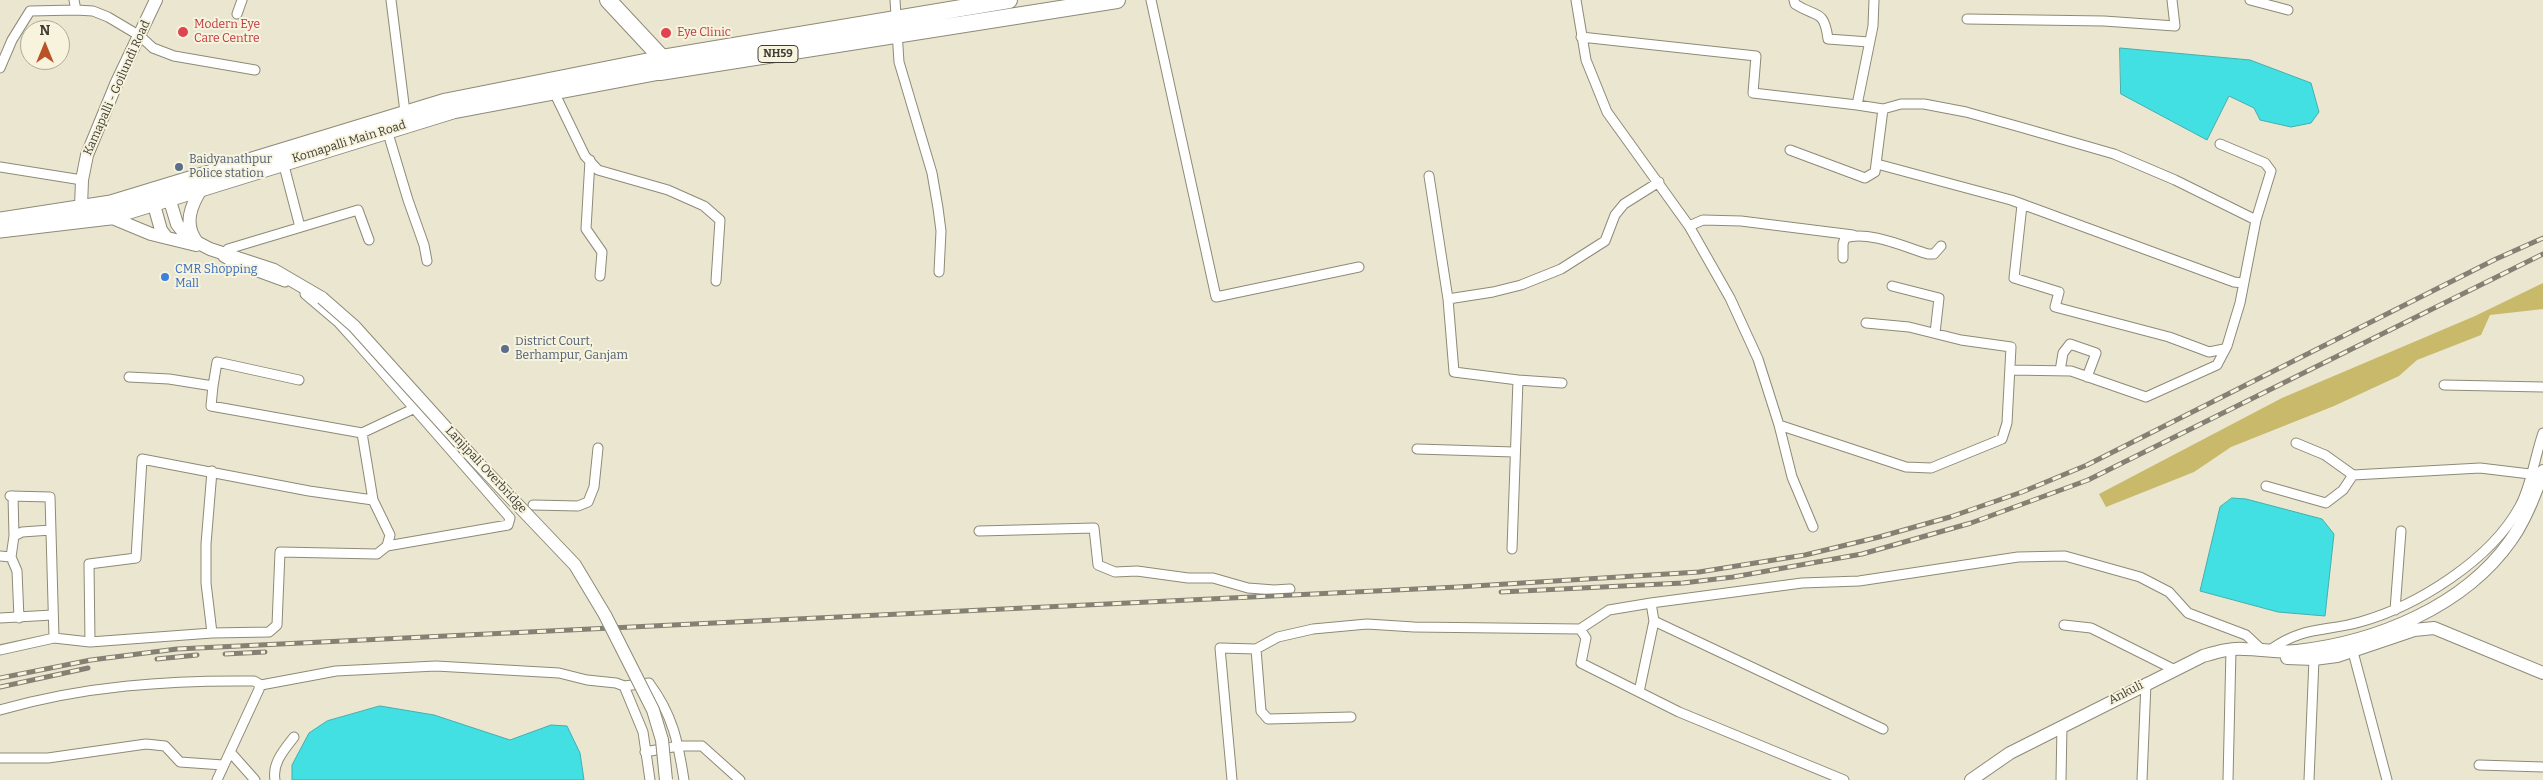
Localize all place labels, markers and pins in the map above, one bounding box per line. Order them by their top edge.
place label: Modern Eye Care Centre [194,18,260,46]
marker: Modern Eye Care Centre [176,25,190,39]
marker: Eye Clinic [659,26,673,40]
place label: Eye Clinic [677,26,731,40]
place label: Baidyanathpur Police station [189,153,272,181]
marker: Baidyanathpur Police station [173,161,185,173]
place label: CMR Shopping Mall [175,263,257,291]
marker: CMR Shopping Mall [159,271,171,283]
place label: District Court, Berhampur, Ganjam [515,335,628,363]
marker: District Court, Berhampur, Ganjam [499,343,511,355]

